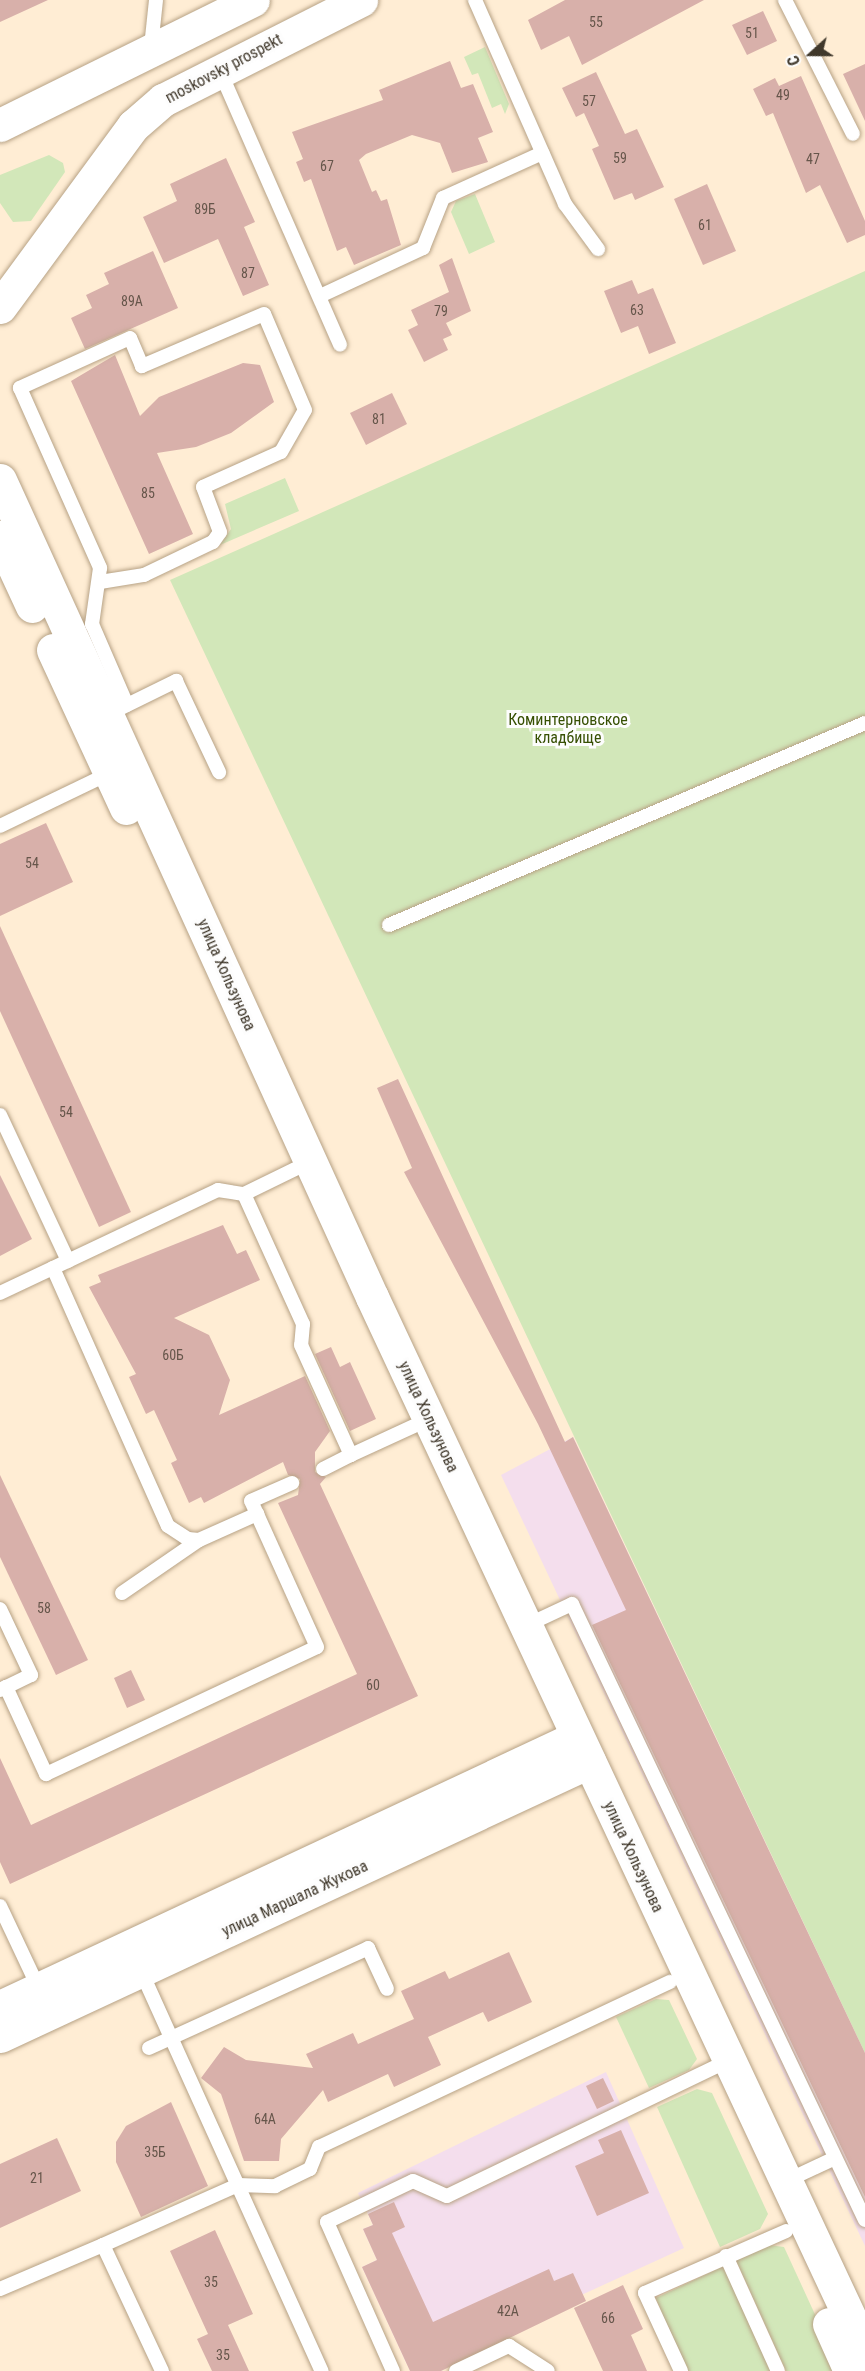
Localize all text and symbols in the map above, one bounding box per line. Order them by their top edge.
house number: 55 [589,14,603,30]
north arrow [781,24,841,84]
house number: 51 [745,25,759,41]
street label: moskovsky prospekt [162,30,286,108]
text: С [783,53,804,68]
house number: 49 [776,87,790,103]
house number: 57 [582,93,596,109]
house number: 59 [613,150,627,166]
house number: 47 [806,151,820,167]
house number: 67 [320,158,334,174]
house number: 89Б [194,201,216,217]
house number: 61 [698,217,712,233]
house number: 87 [241,265,255,281]
house number: 89А [121,293,143,309]
house number: 63 [630,302,644,318]
house number: 79 [434,303,448,319]
house number: 81 [372,411,386,427]
house number: 85 [141,485,155,501]
park label: Коминтерновское кладбище [508,710,628,748]
house number: 54 [25,855,39,871]
street label: улица Хользунова [193,916,259,1034]
house number: 54 [59,1104,73,1120]
house number: 60Б [162,1347,184,1363]
street label: улица Хользунова [394,1358,462,1476]
house number: 58 [37,1600,51,1616]
house number: 60 [366,1677,380,1693]
street label: улица Хользунова [599,1798,667,1916]
street label: улица Маршала Жукова [219,1857,371,1941]
house number: 64А [254,2111,276,2127]
house number: 35Б [144,2144,166,2160]
house number: 21 [30,2170,44,2186]
house number: 35 [204,2274,218,2290]
house number: 42А [497,2303,519,2319]
house number: 66 [601,2310,615,2326]
house number: 35 [216,2347,230,2363]

